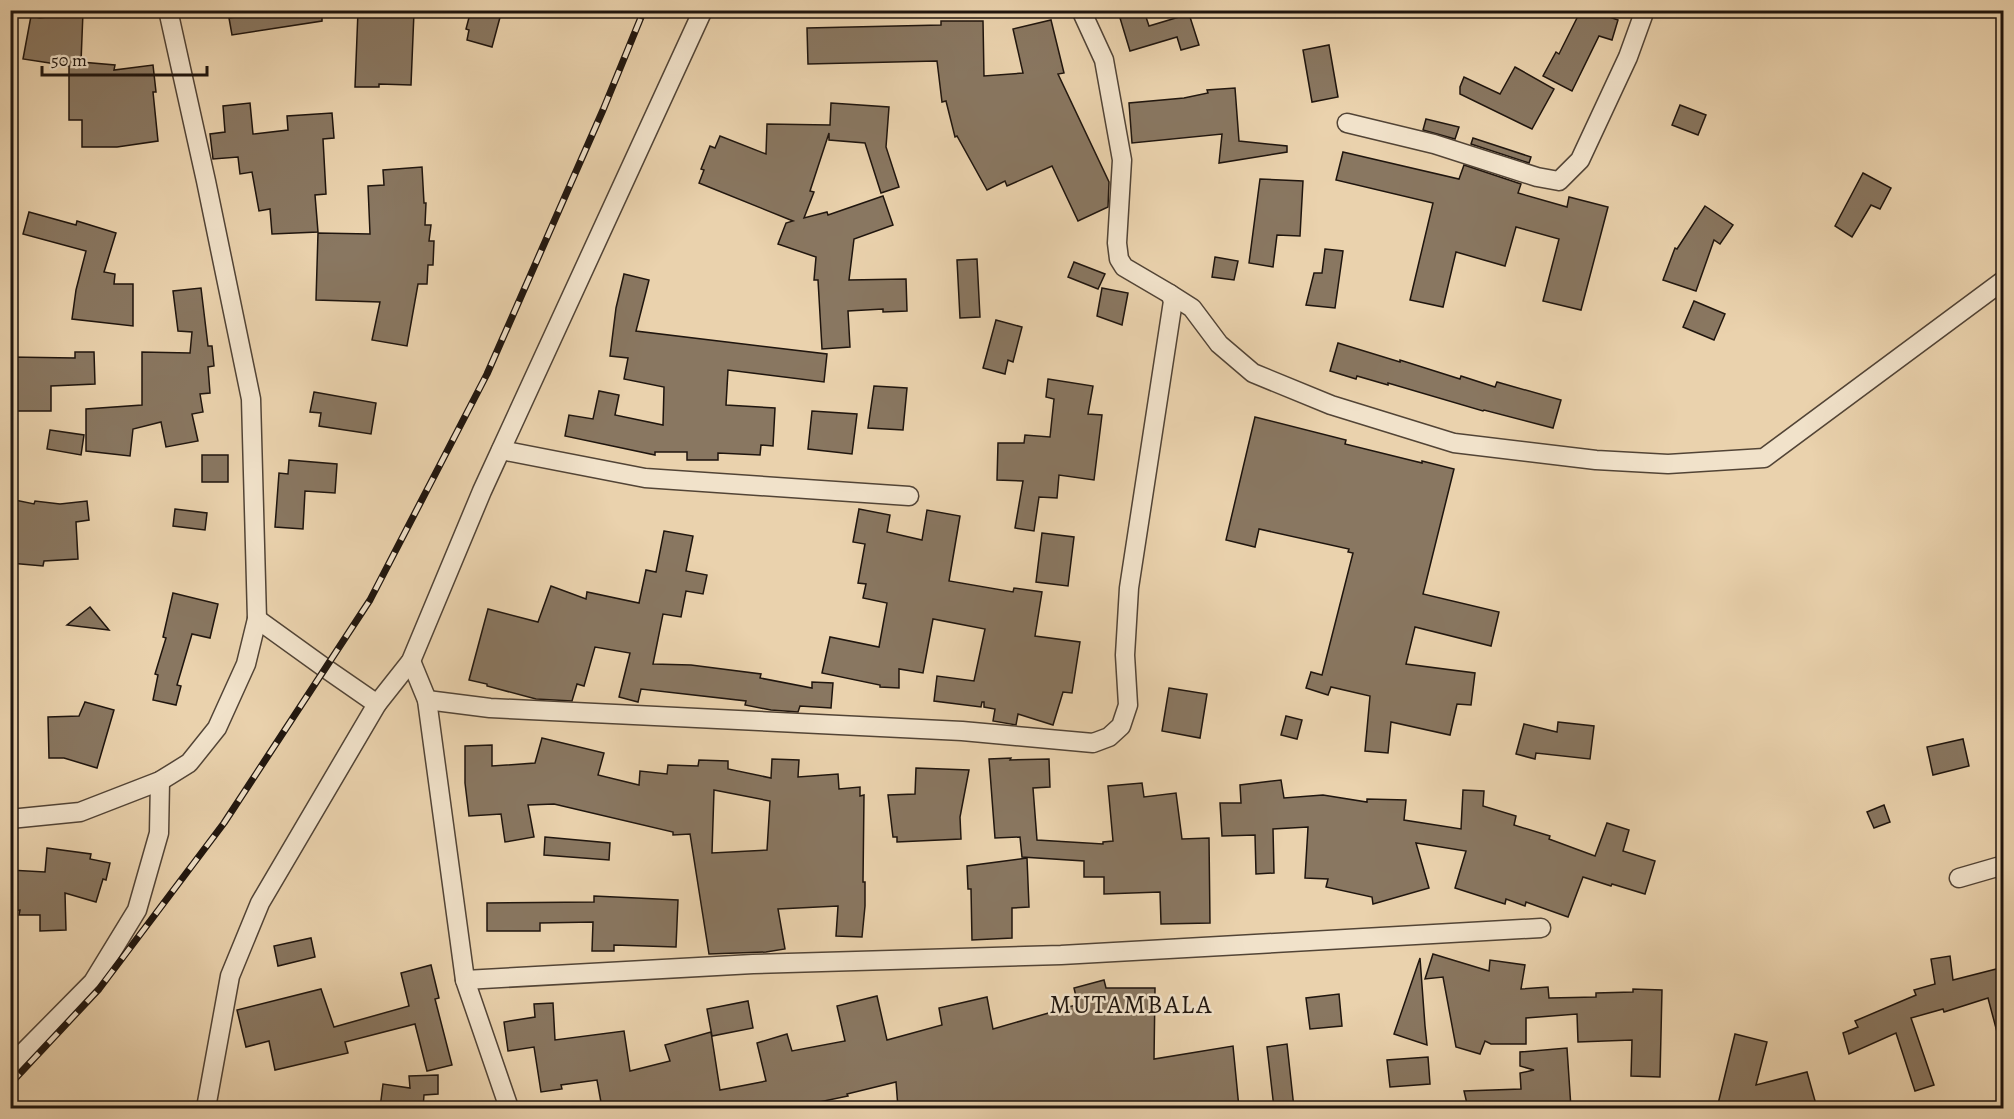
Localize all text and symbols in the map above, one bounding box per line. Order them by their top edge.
scale bar [42,39,207,77]
text: 50 m [51,48,87,72]
district label: MUTAMBALA [1049,987,1213,1022]

